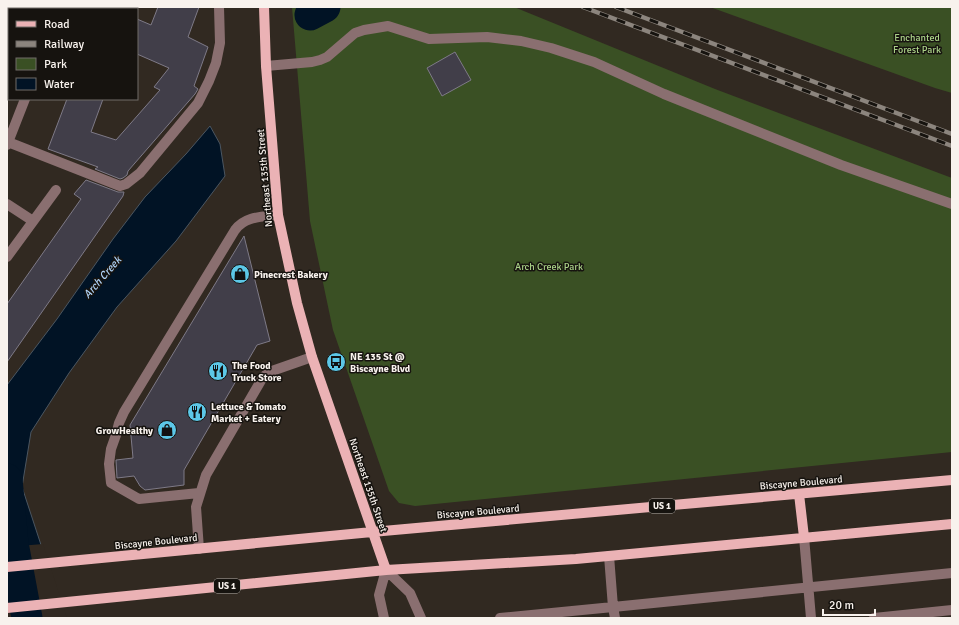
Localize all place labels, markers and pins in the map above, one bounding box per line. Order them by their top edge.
shop icon: Pinecrest Bakery [229,263,251,285]
place label: Pinecrest Bakery [254,269,328,281]
bus stop icon: NE 135 St @ Biscayne Blvd [325,351,347,373]
place label: NE 135 St @ Biscayne Blvd [350,351,411,375]
restaurant icon: The Food Truck Store [207,360,229,382]
place label: The Food Truck Store [232,360,282,384]
restaurant icon: Lettuce & Tomato Market + Eatery [186,401,208,423]
place label: Lettuce & Tomato Market + Eatery [211,401,286,425]
shop icon: GrowHealthy [156,419,178,441]
place label: GrowHealthy [96,425,153,437]

